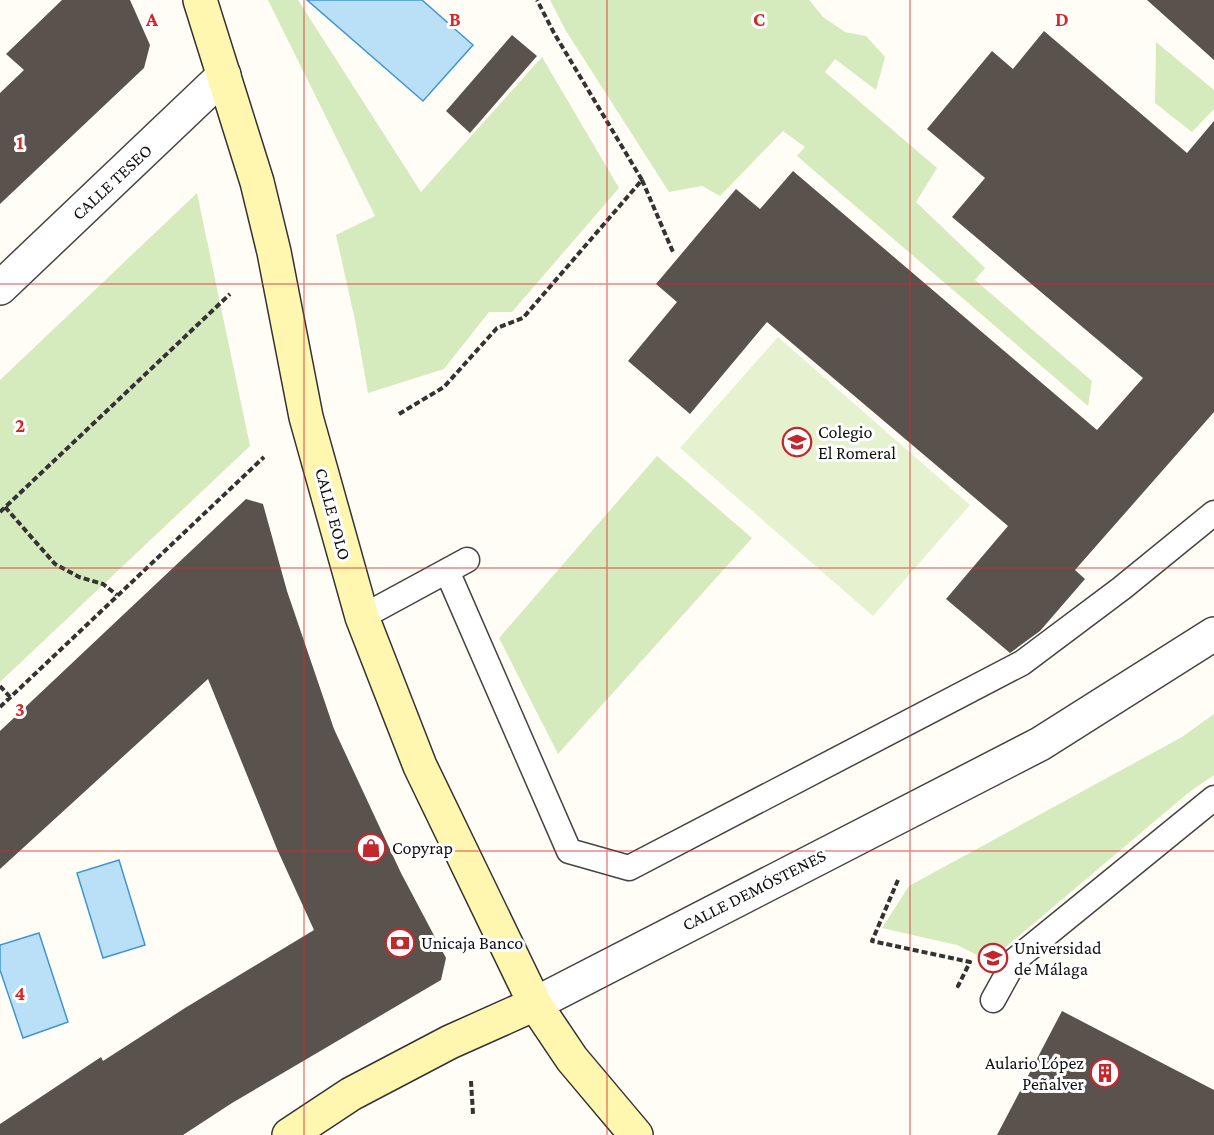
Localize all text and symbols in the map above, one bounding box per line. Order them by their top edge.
text: A [145,8,159,30]
text: B [449,8,461,30]
text: C [753,8,765,30]
text: D [1055,8,1069,30]
text: 1 [16,131,24,153]
street label: CALLE TESEO [68,140,156,224]
text: 2 [15,414,25,436]
place label: Colegio El Romeral [818,422,896,463]
school or university icon: Colegio El Romeral [781,426,813,458]
street label: CALLE EOLO [311,466,355,562]
text: 3 [15,698,25,720]
shop icon: Copyrap [355,832,387,864]
place label: Copyrap [392,838,453,858]
street label: CALLE DEMÓSTENES [679,845,829,935]
bank icon: Unicaja Banco [384,927,416,959]
place label: Unicaja Banco [421,933,523,954]
place label: Universidad de Málaga [1014,938,1102,979]
school or university icon: Universidad de Málaga [977,942,1009,974]
text: 4 [15,982,26,1004]
place label: Aulario López Peñalver [985,1053,1085,1094]
building icon: Aulario López Peñalver [1089,1057,1121,1089]

